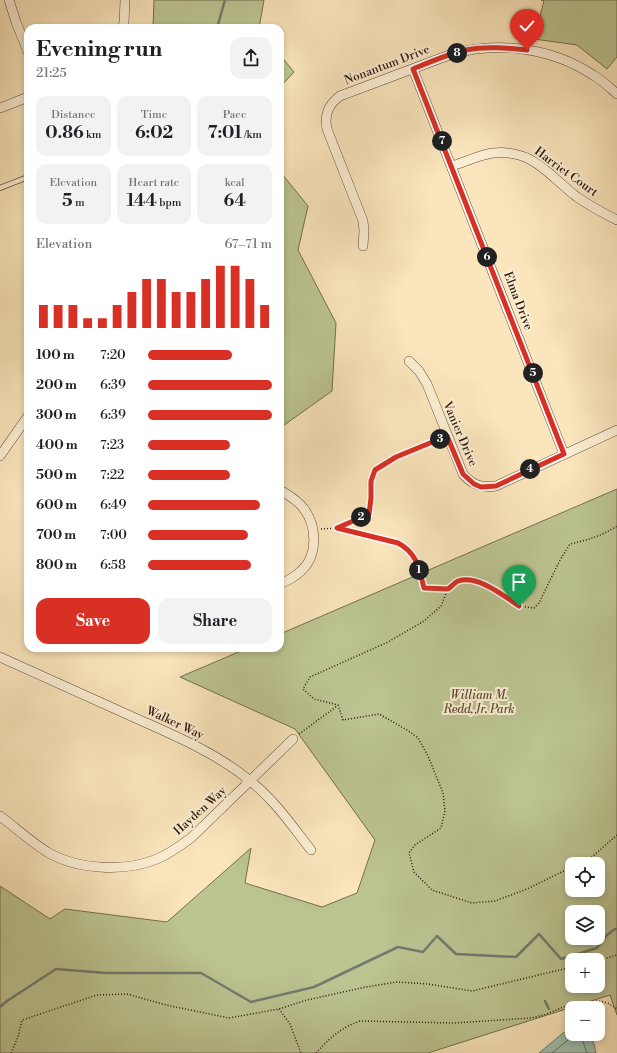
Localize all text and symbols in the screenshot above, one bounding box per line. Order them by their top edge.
pin [510,9,544,50]
icon: check [516,15,538,37]
text: Evening run [36,36,162,63]
button: share [230,37,272,79]
street label: Nonantum Drive [342,42,432,88]
pin: 8 [447,43,467,63]
text: 8 [453,46,461,60]
text: 21:25 [36,65,67,81]
text: Distance [51,108,96,122]
text: Time [141,108,167,122]
text: Pace [223,108,246,122]
text: 0.86 [45,122,84,144]
text: 6:02 [135,122,173,144]
text: 7:01 [207,122,242,144]
text: km [84,128,101,142]
text: /km [242,128,262,142]
pin: 7 [432,131,452,151]
text: 7 [439,134,445,148]
street label: Harriet Court [531,144,601,201]
text: Elevation [50,176,97,190]
text: Heart rate [129,176,179,190]
text: kcal [225,176,245,190]
text: 5 [62,190,73,212]
text: 144 [126,190,157,212]
text: 64 [223,190,246,212]
text: m [73,196,85,210]
text: bpm [157,196,181,210]
text: Elevation [36,236,92,252]
text: 67–71 m [225,236,272,252]
pin: 6 [477,247,497,267]
text: 6 [484,250,490,264]
street label: Elma Drive [500,270,536,332]
text: 100 m [36,347,75,363]
text: 7:20 [100,347,126,363]
pin: 5 [523,363,543,383]
text: 5 [530,366,536,380]
text: 200 m [36,377,77,393]
text: 6:39 [100,377,126,393]
street label: Vanier Drive [439,398,480,469]
text: 300 m [36,407,77,423]
text: 6:39 [100,407,126,423]
pin: 3 [430,429,450,449]
text: 3 [437,432,443,446]
text: 400 m [36,437,78,453]
text: 7:23 [100,437,124,453]
pin: 4 [520,459,540,479]
text: 4 [526,462,534,476]
text: 500 m [36,467,77,483]
text: 7:22 [100,467,124,483]
text: 600 m [36,497,77,513]
text: 6:49 [100,497,126,513]
pin: 2 [351,507,371,527]
text: 2 [358,510,364,524]
text: 700 m [36,527,76,543]
text: 7:00 [100,527,127,543]
text: 800 m [36,557,77,573]
text: 6:58 [100,557,126,573]
pin: 1 [409,560,429,580]
text: 1 [416,563,422,577]
pin [502,565,536,606]
icon: arrive [508,571,530,593]
button: Save [36,598,150,644]
button: Share [158,598,272,644]
park label: William M. Redd, Jr. Park [442,688,515,717]
street label: Walker Way [143,703,206,743]
street label: Hayden Way [171,783,230,839]
map controls [565,857,605,1041]
button: locate [565,857,605,897]
button: layers [565,905,605,945]
button: + [565,953,605,993]
button: − [565,1001,605,1041]

